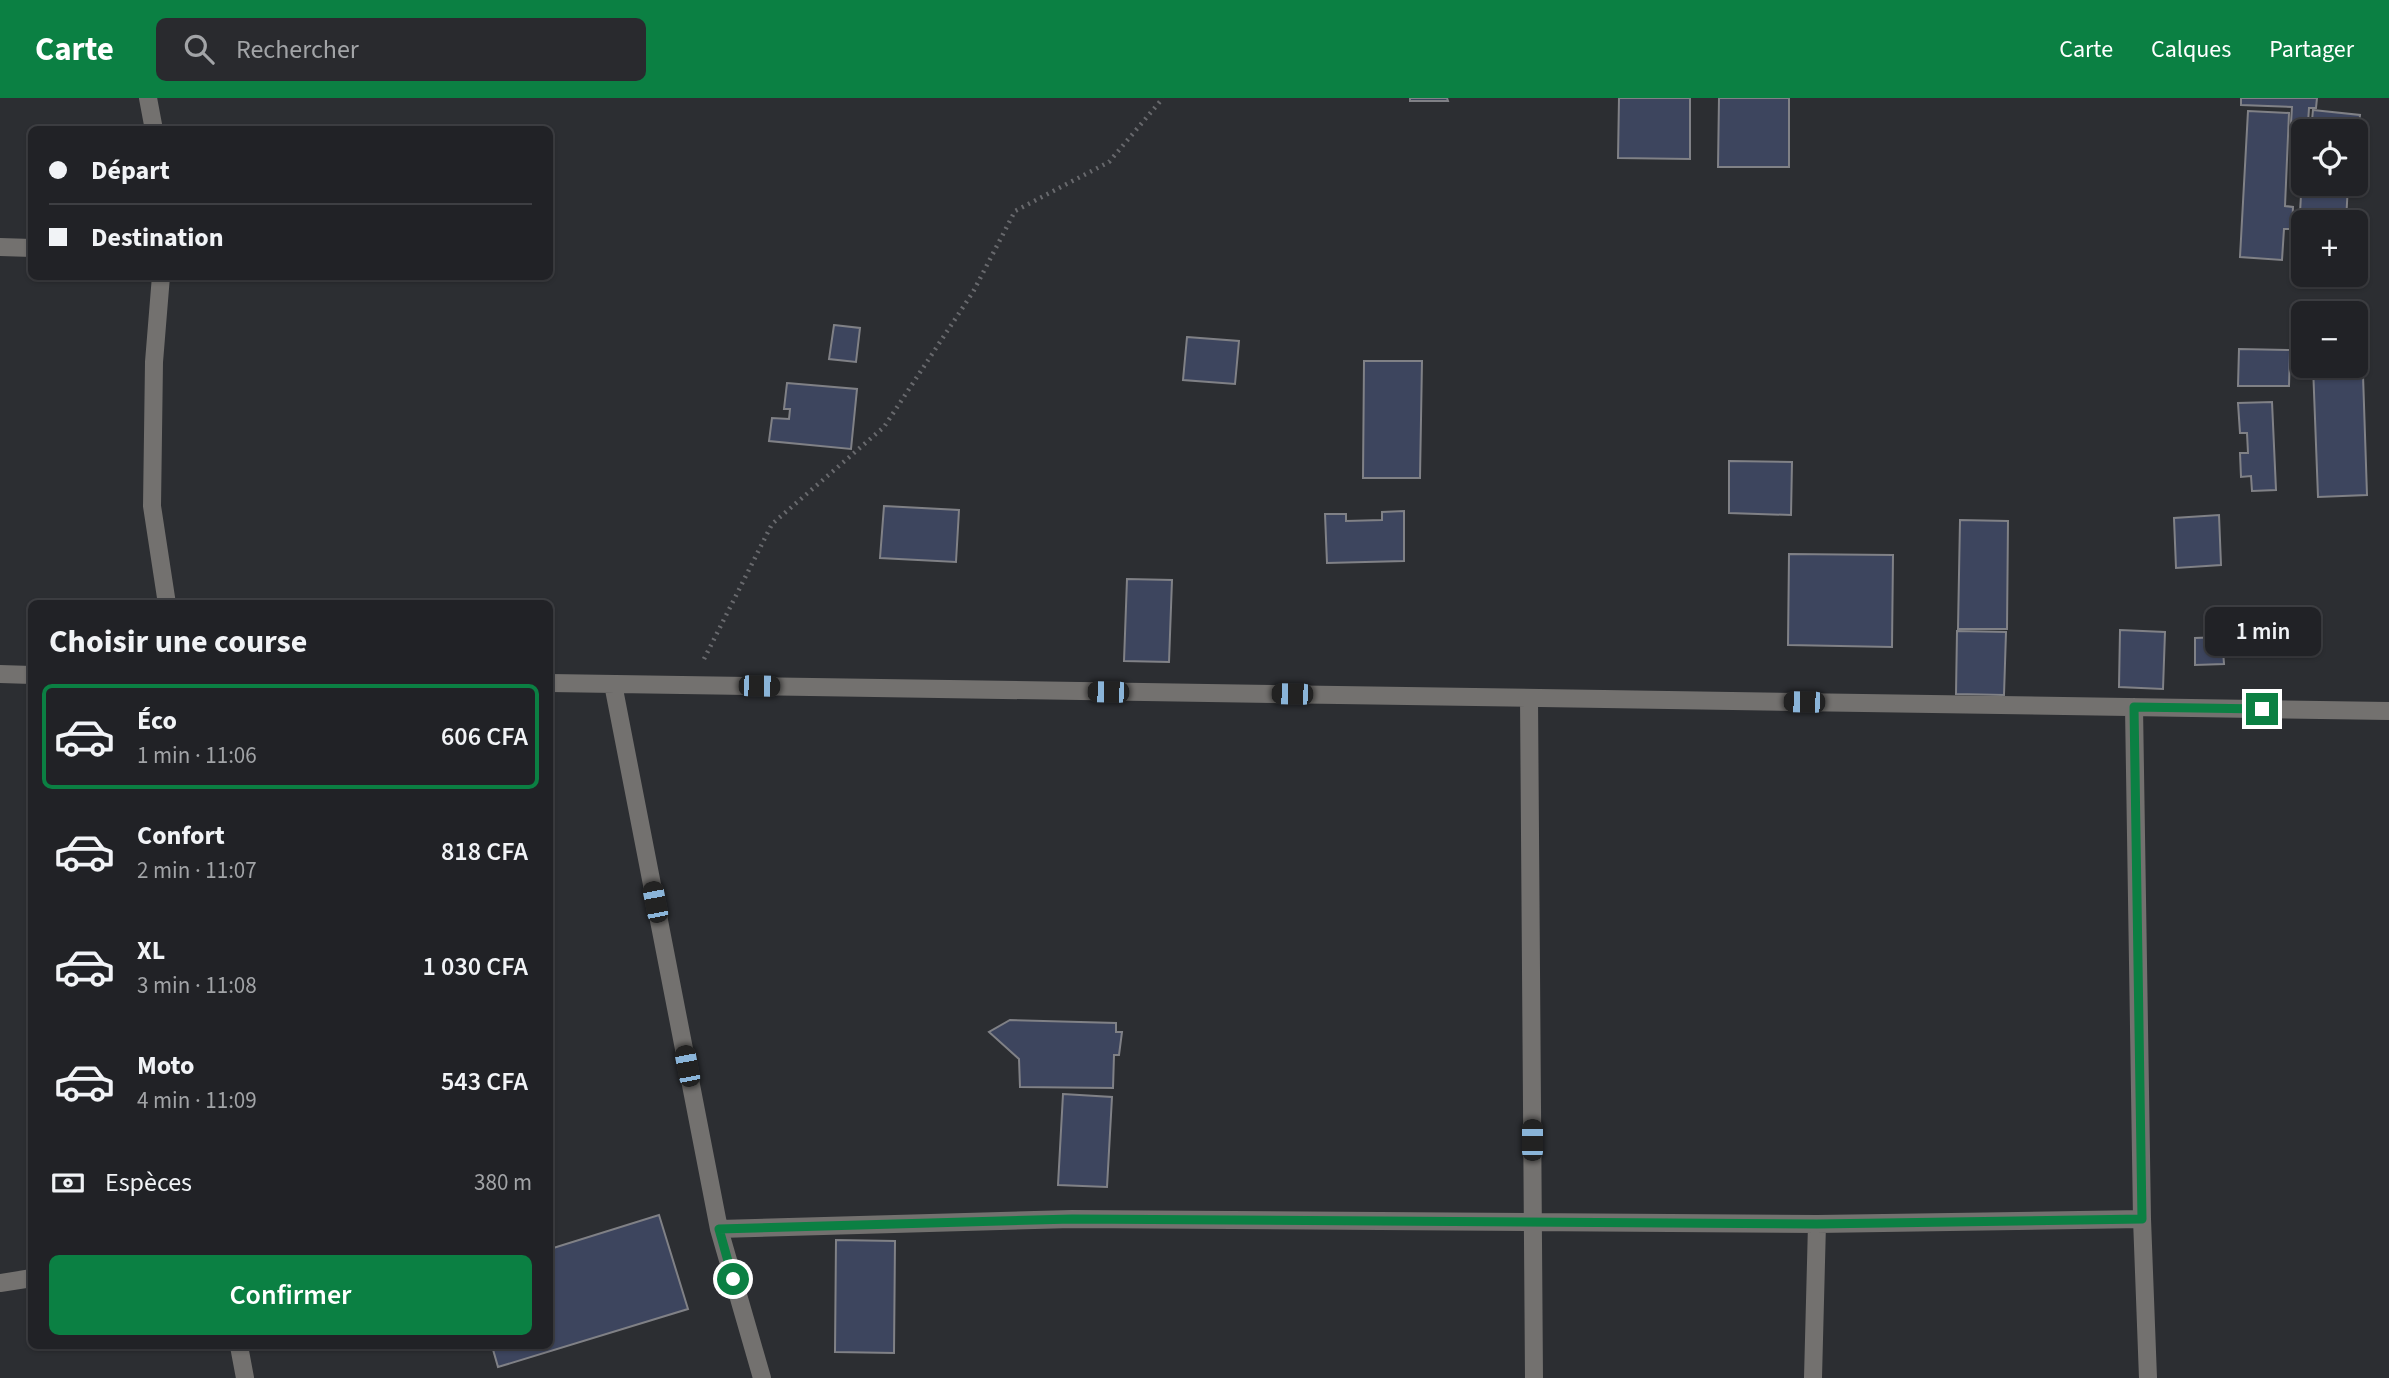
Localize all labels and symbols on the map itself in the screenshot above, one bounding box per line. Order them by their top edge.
callout: 1 min [2204,608,2320,656]
car [738,675,781,697]
car [1087,681,1130,703]
car [1271,683,1314,705]
car [1783,691,1826,713]
route end [2246,693,2278,725]
car [641,879,670,925]
car [673,1043,702,1089]
car [1522,1119,1543,1161]
route start [717,1263,749,1295]

